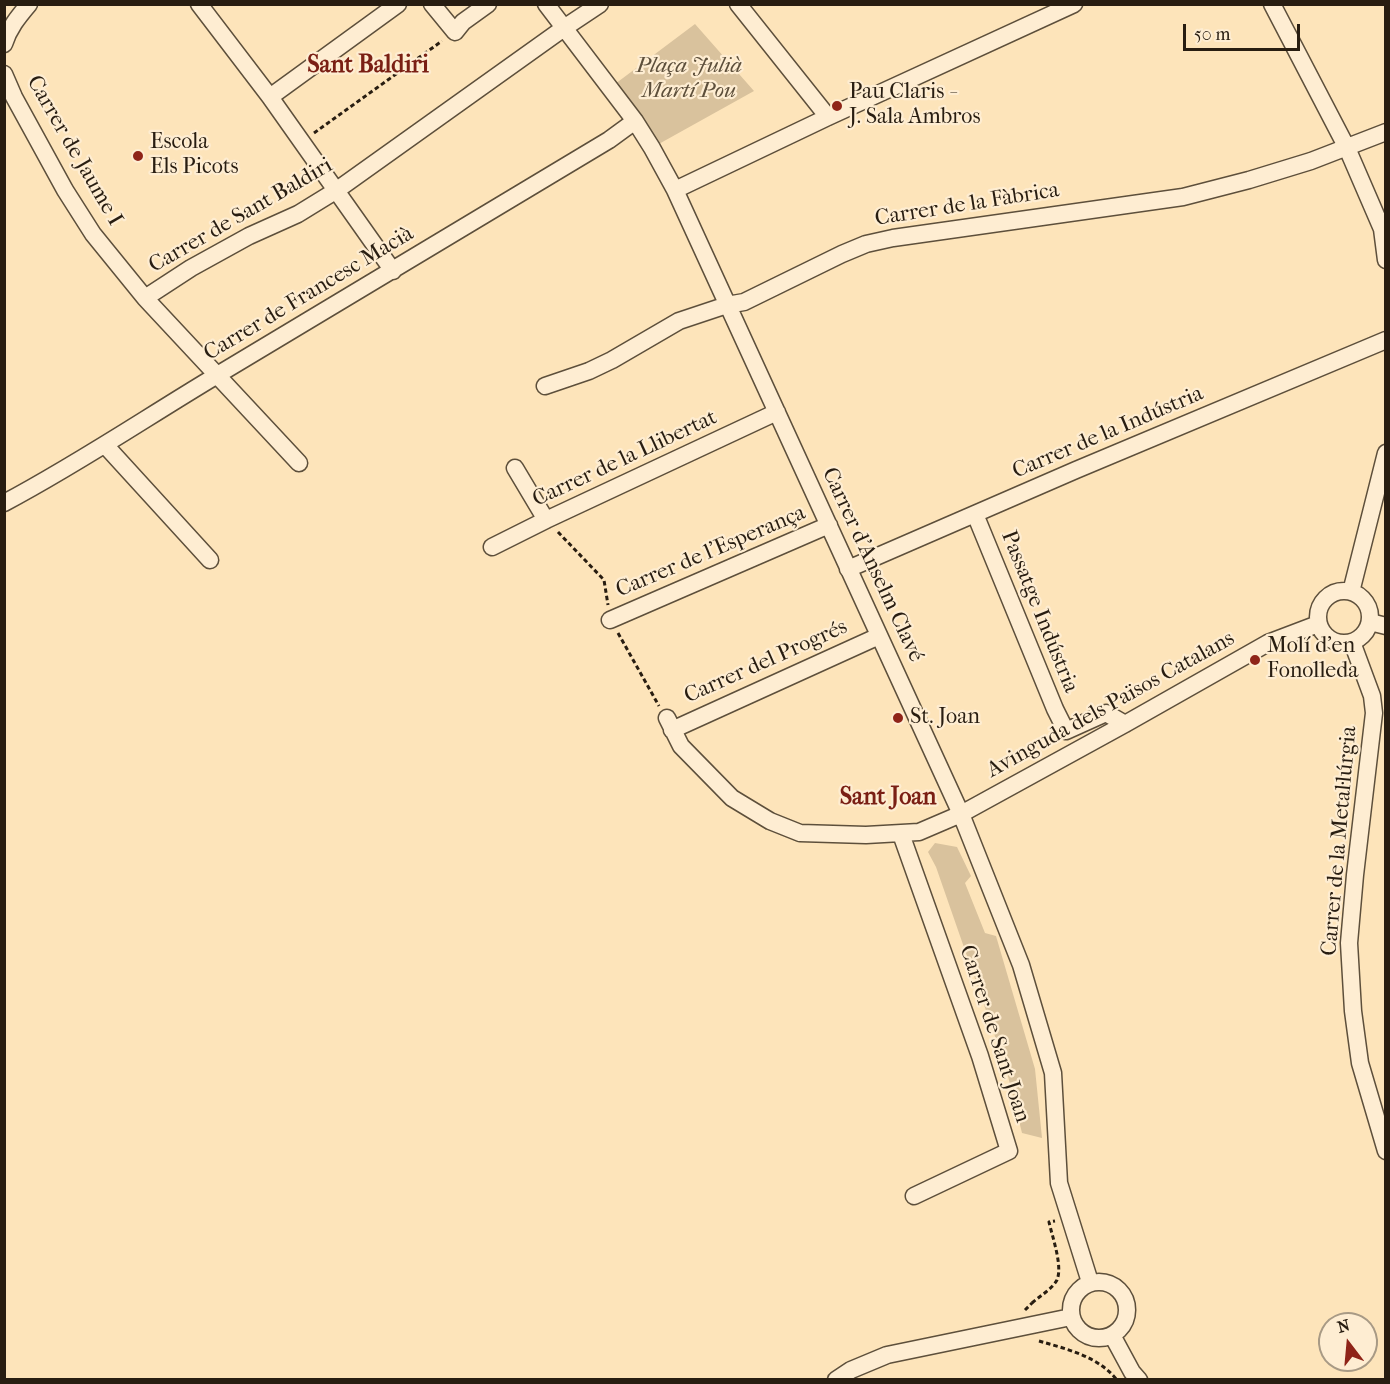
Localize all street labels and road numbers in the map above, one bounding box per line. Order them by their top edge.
street label: Carrer de Jaume I [20,71,128,231]
street label: Carrer de Sant Baldiri [145,153,337,279]
street label: Carrer de la Fàbrica [873,177,1061,233]
street label: Carrer de Francesc Macià [199,221,419,367]
street label: Carrer de la Indústria [1009,381,1207,485]
street label: Carrer de la Llibertat [529,405,721,513]
street label: Carrer d'Anselm Clavé [815,464,929,666]
street label: Carrer de l'Esperança [612,500,810,604]
street label: Passatge Indústria [994,527,1084,697]
street label: Carrer del Progrés [680,614,852,710]
street label: Avinguda dels Països Catalans [983,626,1239,784]
street label: Carrer de la Metal·lúrgia [1317,725,1363,957]
street label: Carrer de Sant Joan [953,942,1035,1126]

